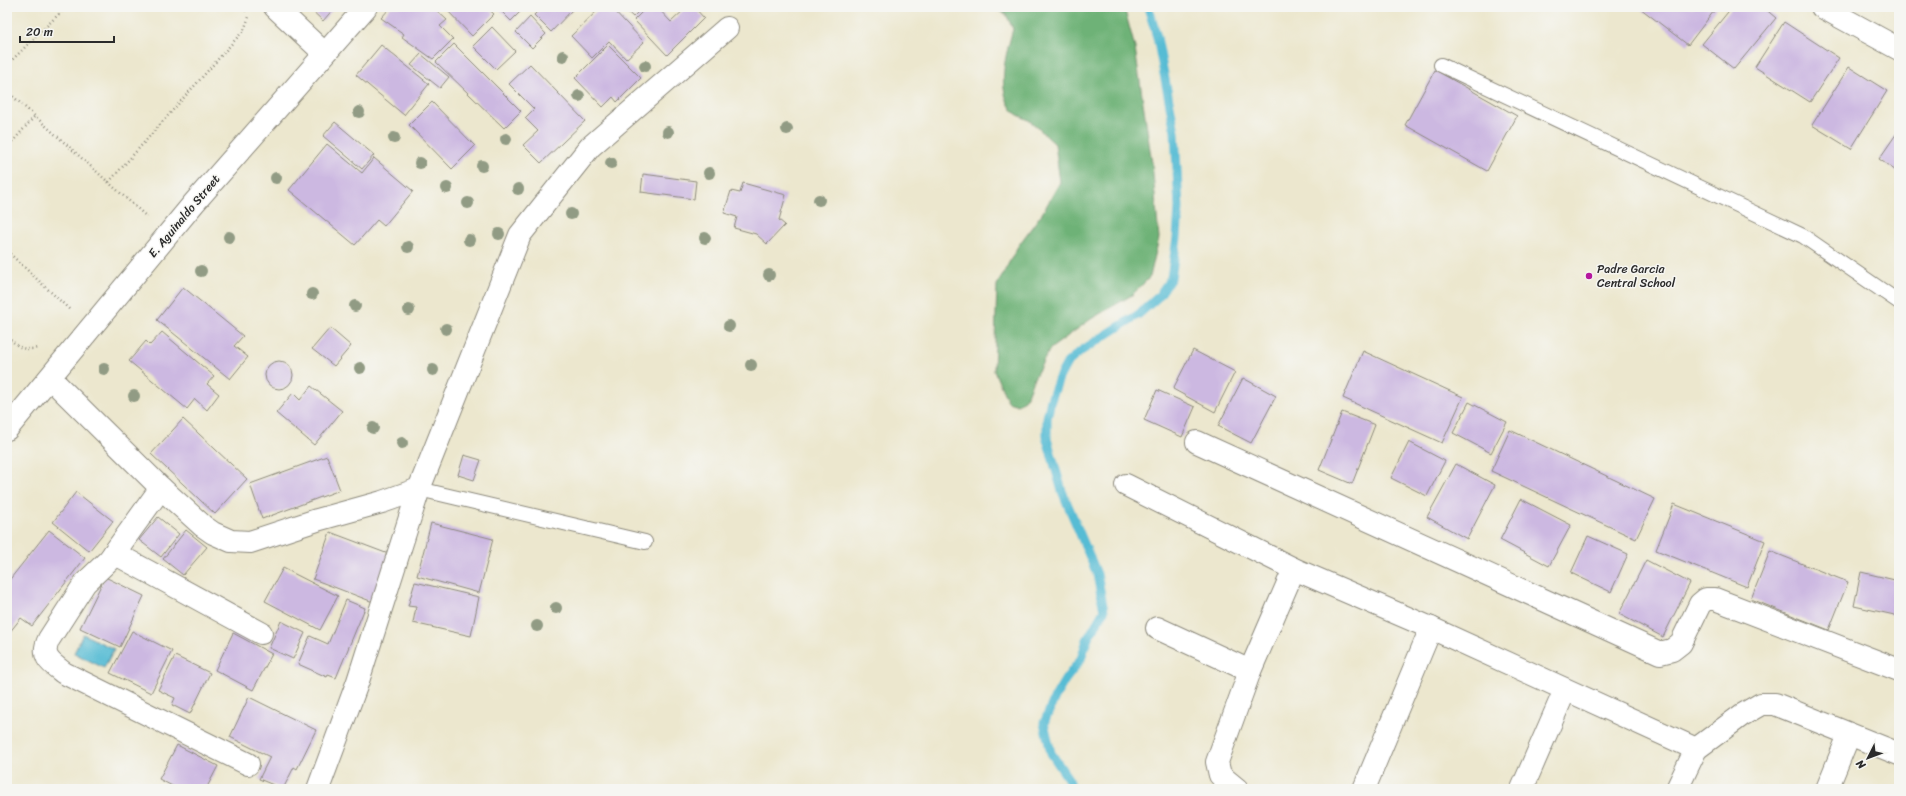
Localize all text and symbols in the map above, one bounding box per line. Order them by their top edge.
scale bar [20,18,114,44]
text: 20 m [26,21,53,43]
street label: E. Aguinaldo Street [142,169,226,263]
place label: Padre Garcia Central School [1597,258,1676,294]
marker: Padre Garcia Central School [1584,271,1594,281]
north arrow [1848,738,1888,778]
text: N [1851,755,1871,774]

